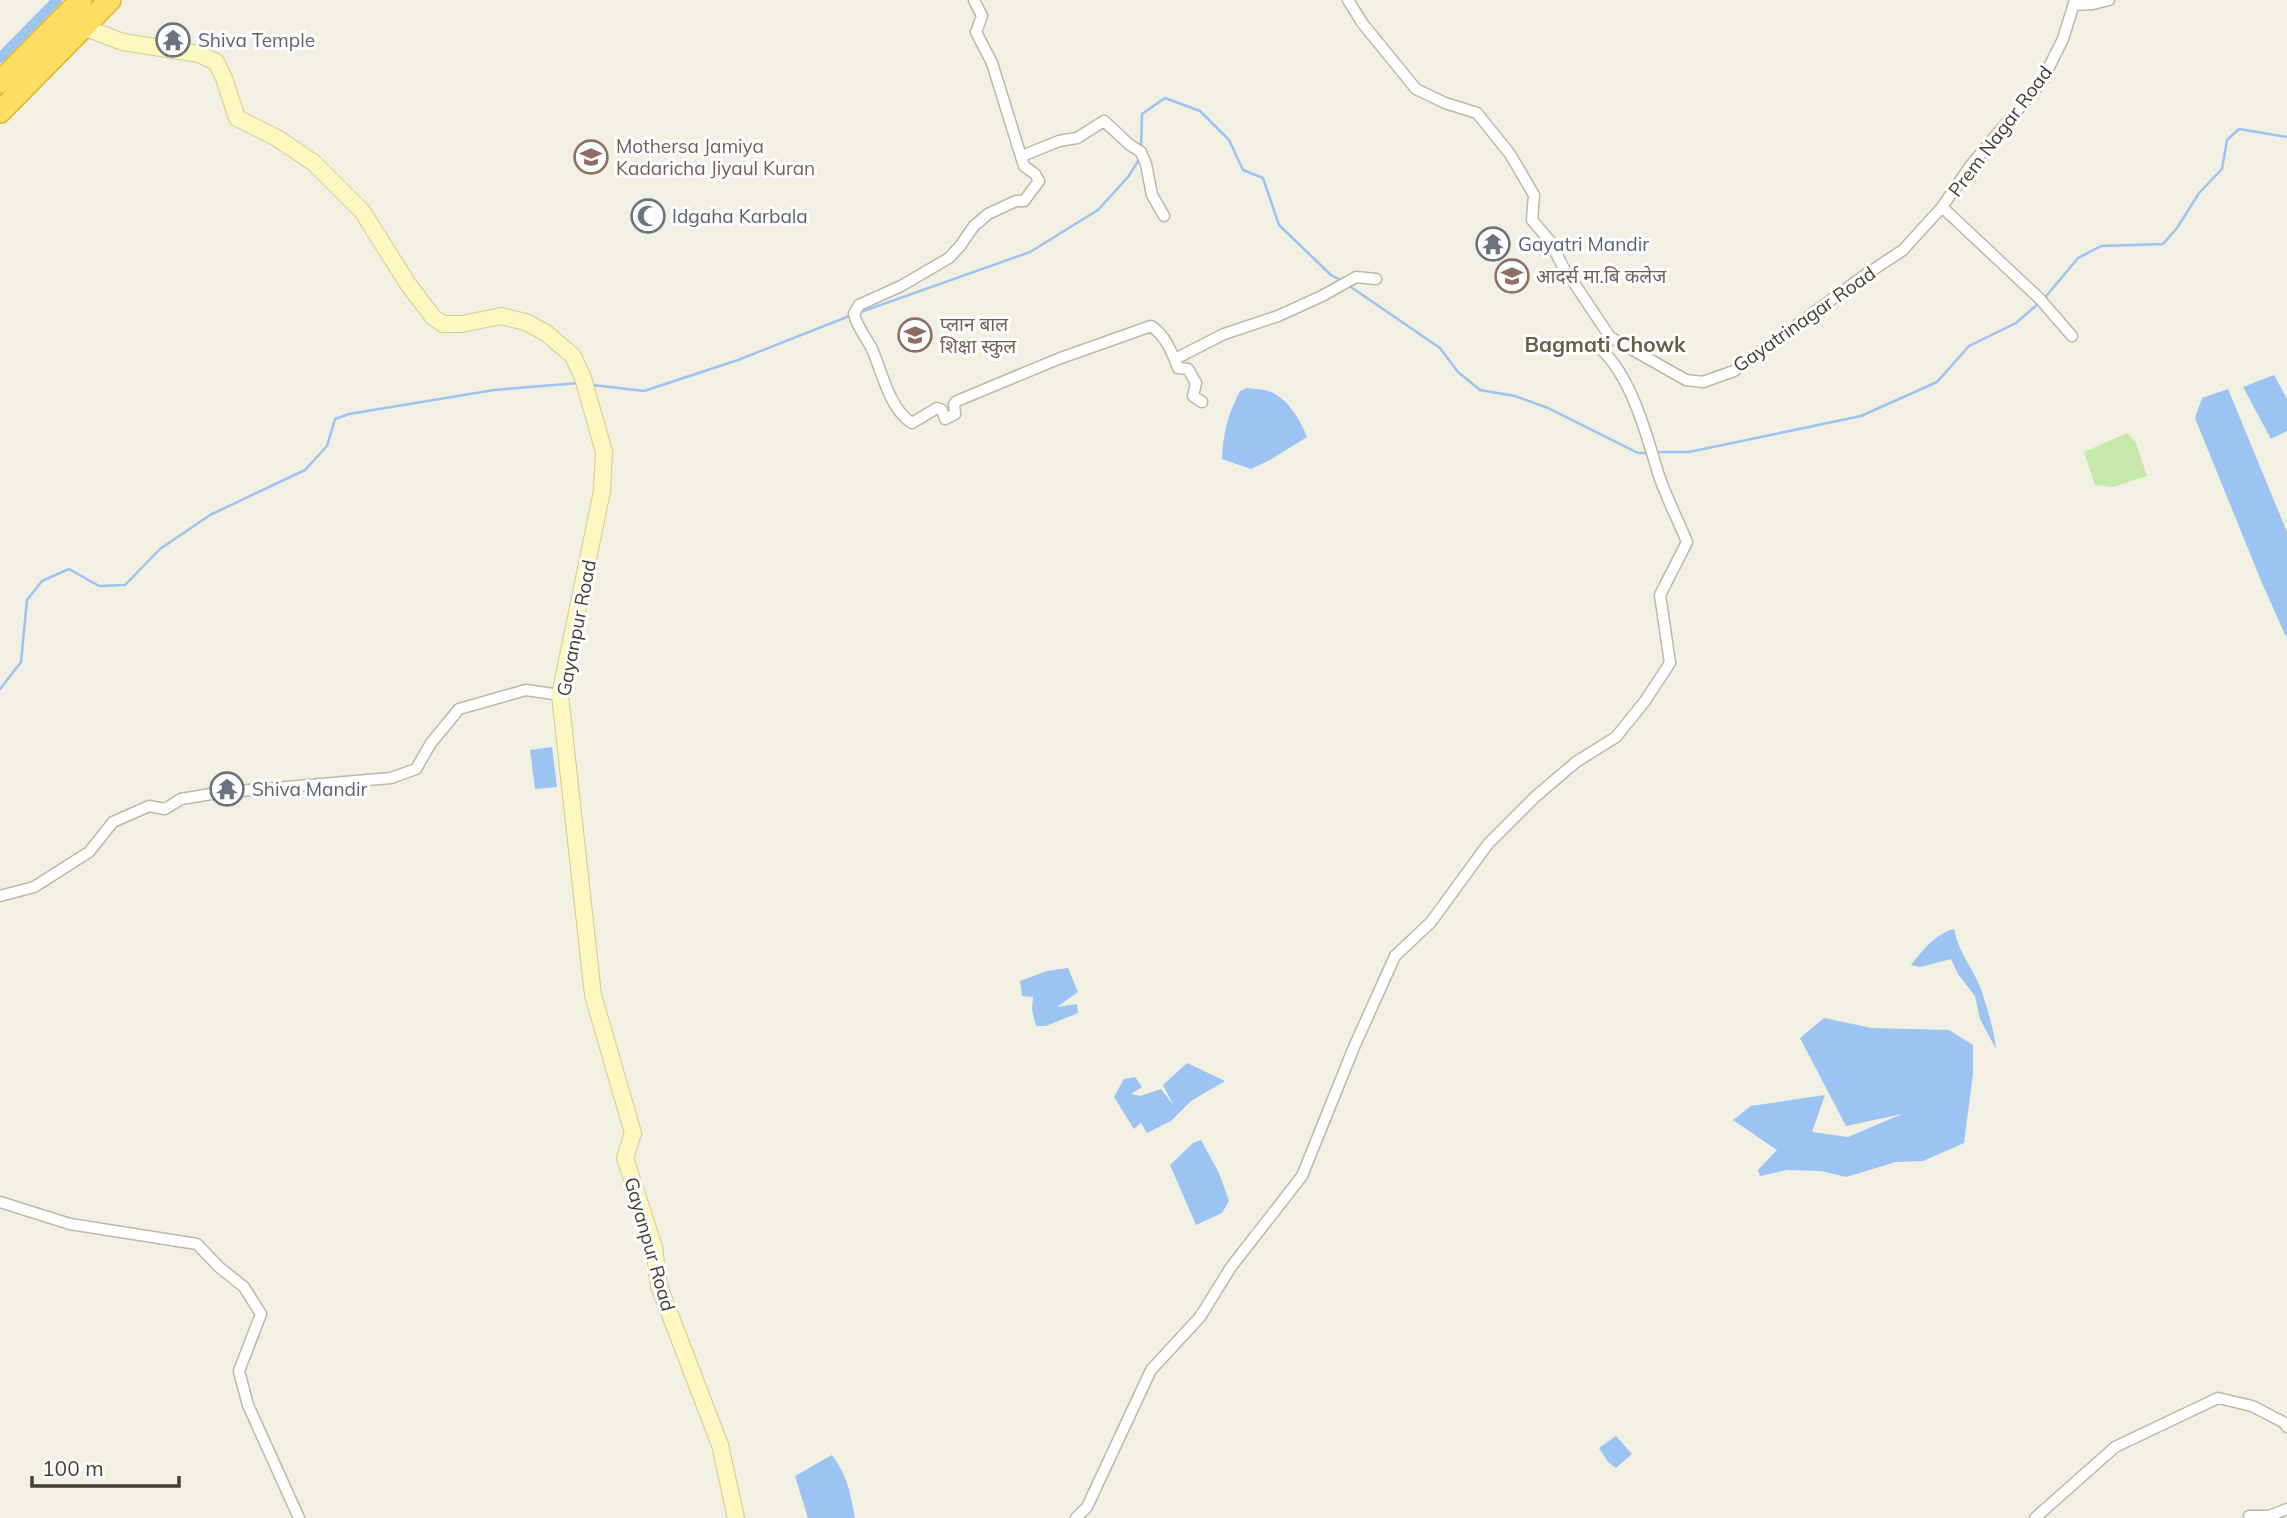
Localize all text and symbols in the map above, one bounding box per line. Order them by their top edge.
temple icon: Shiva Temple [154,21,192,59]
place label: Shiva Temple [198,28,315,52]
street label: Prem Nagar Road [1943,61,2057,201]
place label: Mothersa Jamiya Kadaricha Jiyaul Kuran [616,134,815,180]
school or university icon: Mothersa Jamiya Kadaricha Jiyaul Kuran [572,138,610,176]
mosque icon: Idgaha Karbala [629,197,667,235]
place label: Idgaha Karbala [672,204,808,228]
temple icon: Gayatri Mandir [1474,225,1512,263]
place label: Gayatri Mandir [1518,232,1649,256]
school or university icon: आदर्स मा.बि कलेज [1493,257,1531,295]
street label: Gayatrinagar Road [1728,261,1880,377]
place label: आदर्स मा.बि कलेज [1536,264,1667,288]
place label: प्लान बाल शिक्षा स्कुल [940,312,1017,359]
school or university icon: प्लान बाल शिक्षा स्कुल [896,316,934,354]
district label: Bagmati Chowk [1524,331,1686,357]
street label: Gayanpur Road [551,558,601,698]
temple icon: Shiva Mandir [208,770,246,808]
place label: Shiva Mandir [252,777,368,801]
street label: Gayanpur Road [619,1174,681,1314]
scale bar [32,1444,178,1488]
text: 100 m [42,1455,104,1481]

